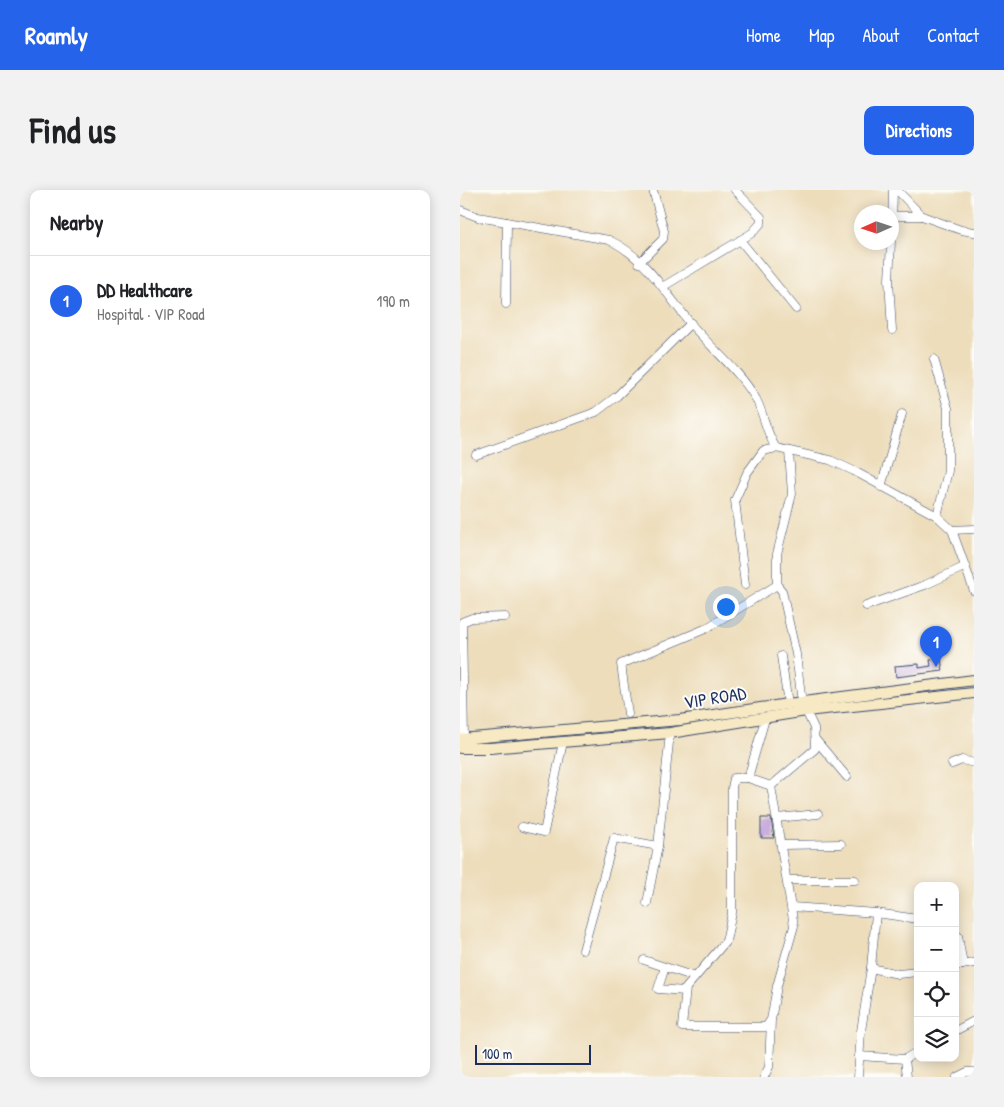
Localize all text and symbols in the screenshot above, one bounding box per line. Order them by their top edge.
text: Roamly [25,19,88,51]
text: Home [746,23,781,48]
text: Map [809,23,834,48]
text: About [862,23,899,48]
text: Contact [927,23,979,48]
button: Directions [864,106,974,155]
text: Find us [30,107,116,154]
north arrow [854,205,899,250]
text: Nearby [50,208,103,237]
text: DD Healthcare [97,277,193,303]
text: 1 [63,290,69,312]
text: 190 m [377,290,410,312]
text: Hospital · VIP Road [97,303,204,325]
your location [713,594,739,620]
pin: 1 [920,626,952,667]
street label: VIP ROAD [682,680,748,715]
map controls [914,882,959,1062]
button: + [914,882,959,927]
button: − [914,927,959,972]
button: locate [914,972,959,1017]
button: layers [914,1017,959,1062]
scale bar [475,1042,591,1065]
text: 100 m [482,1044,512,1063]

